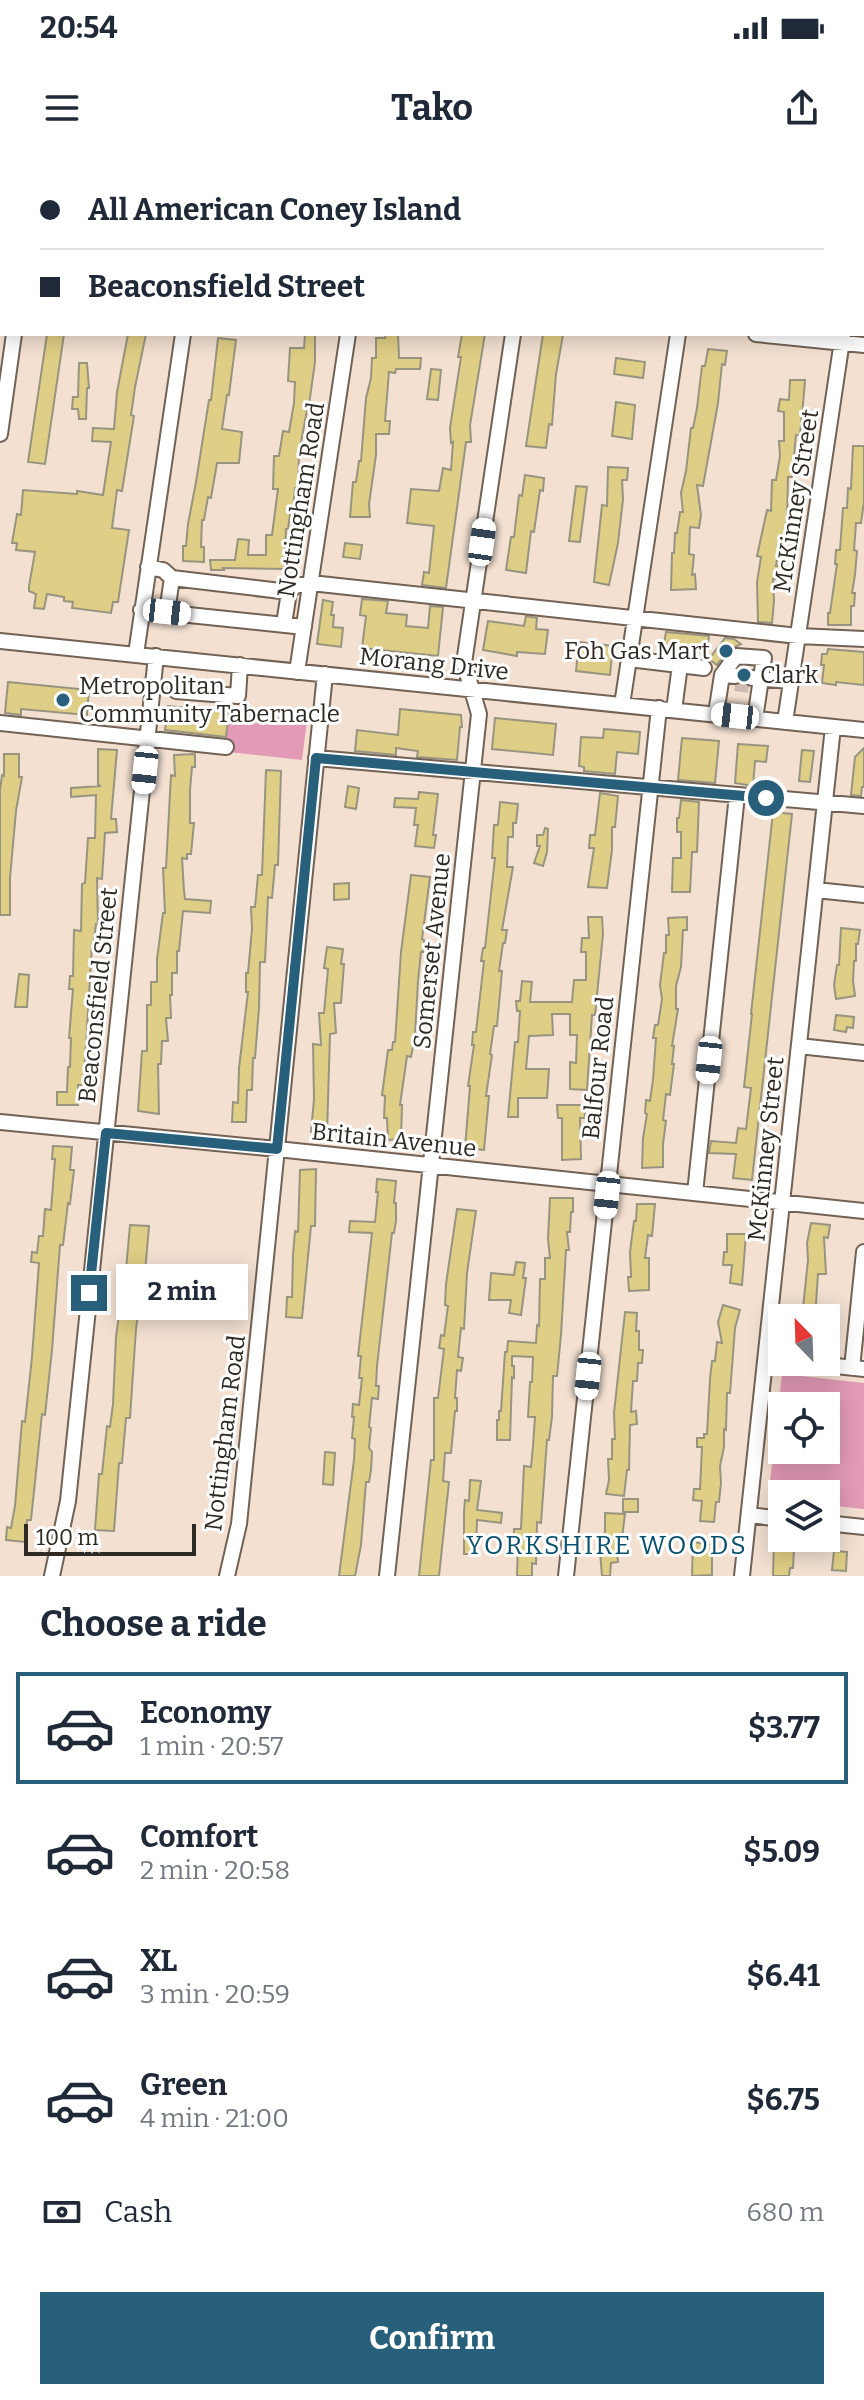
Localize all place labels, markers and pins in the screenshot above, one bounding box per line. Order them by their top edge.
place label: Foh Gas Mart [564,637,710,665]
marker: Foh Gas Mart [717,642,735,660]
place label: Clark [760,661,819,689]
marker: Clark [735,666,753,684]
place label: Metropolitan Community Tabernacle [79,672,340,728]
marker: Metropolitan Community Tabernacle [54,691,72,709]

